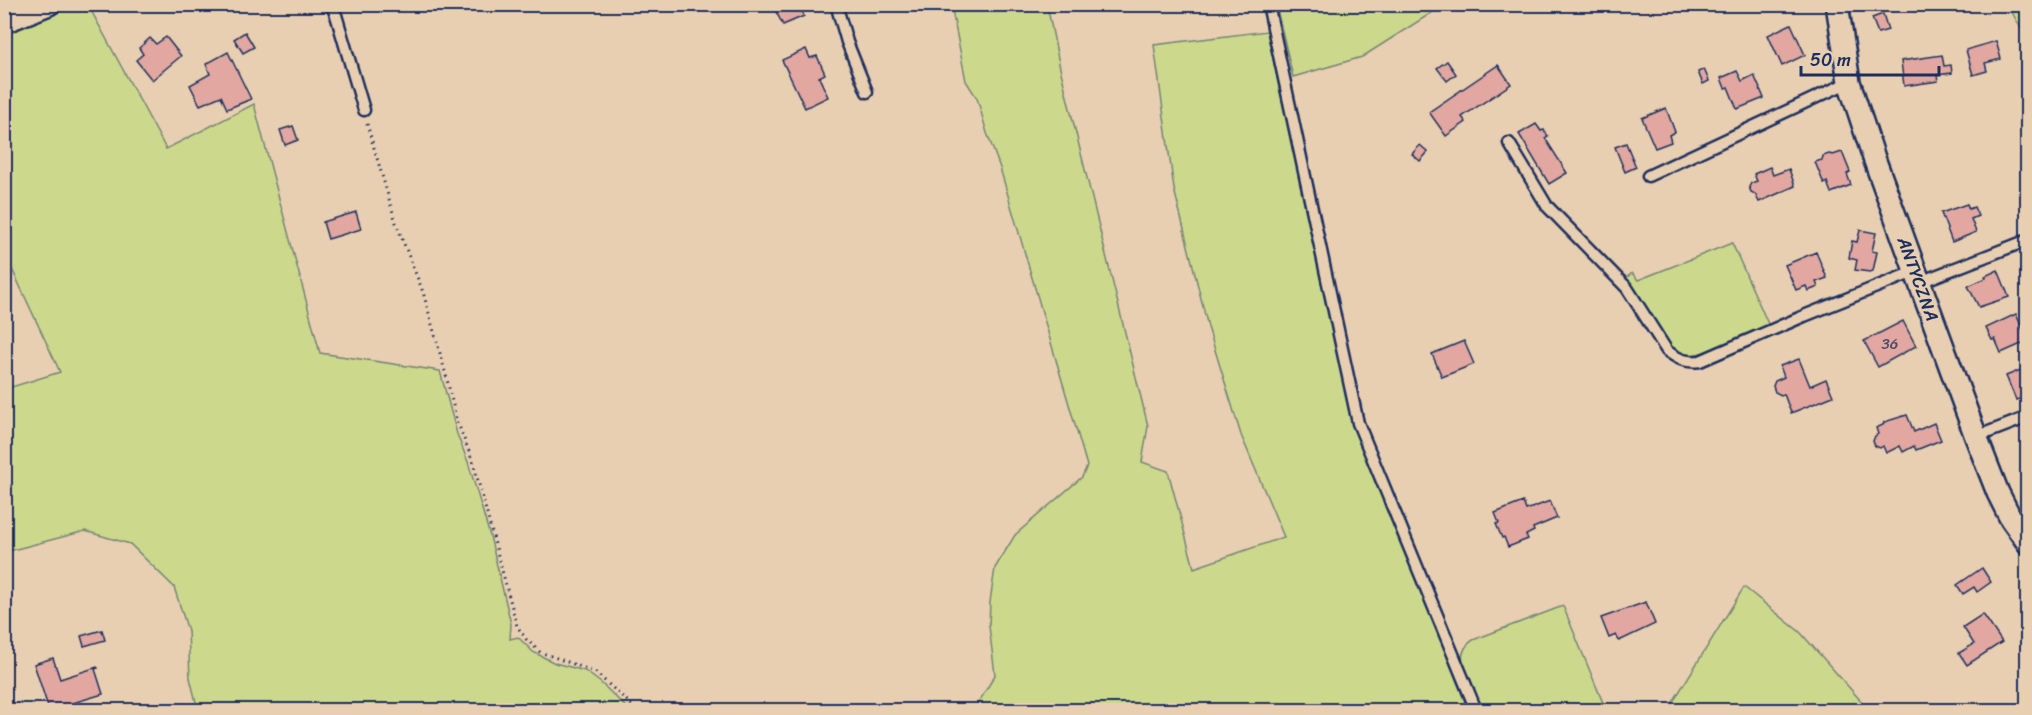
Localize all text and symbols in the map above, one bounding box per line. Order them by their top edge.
scale bar [1801,39,1939,77]
text: 50 m [1810,44,1851,76]
street label: ANTYCZNA [1887,231,1948,326]
house number: 36 [1882,331,1898,357]

